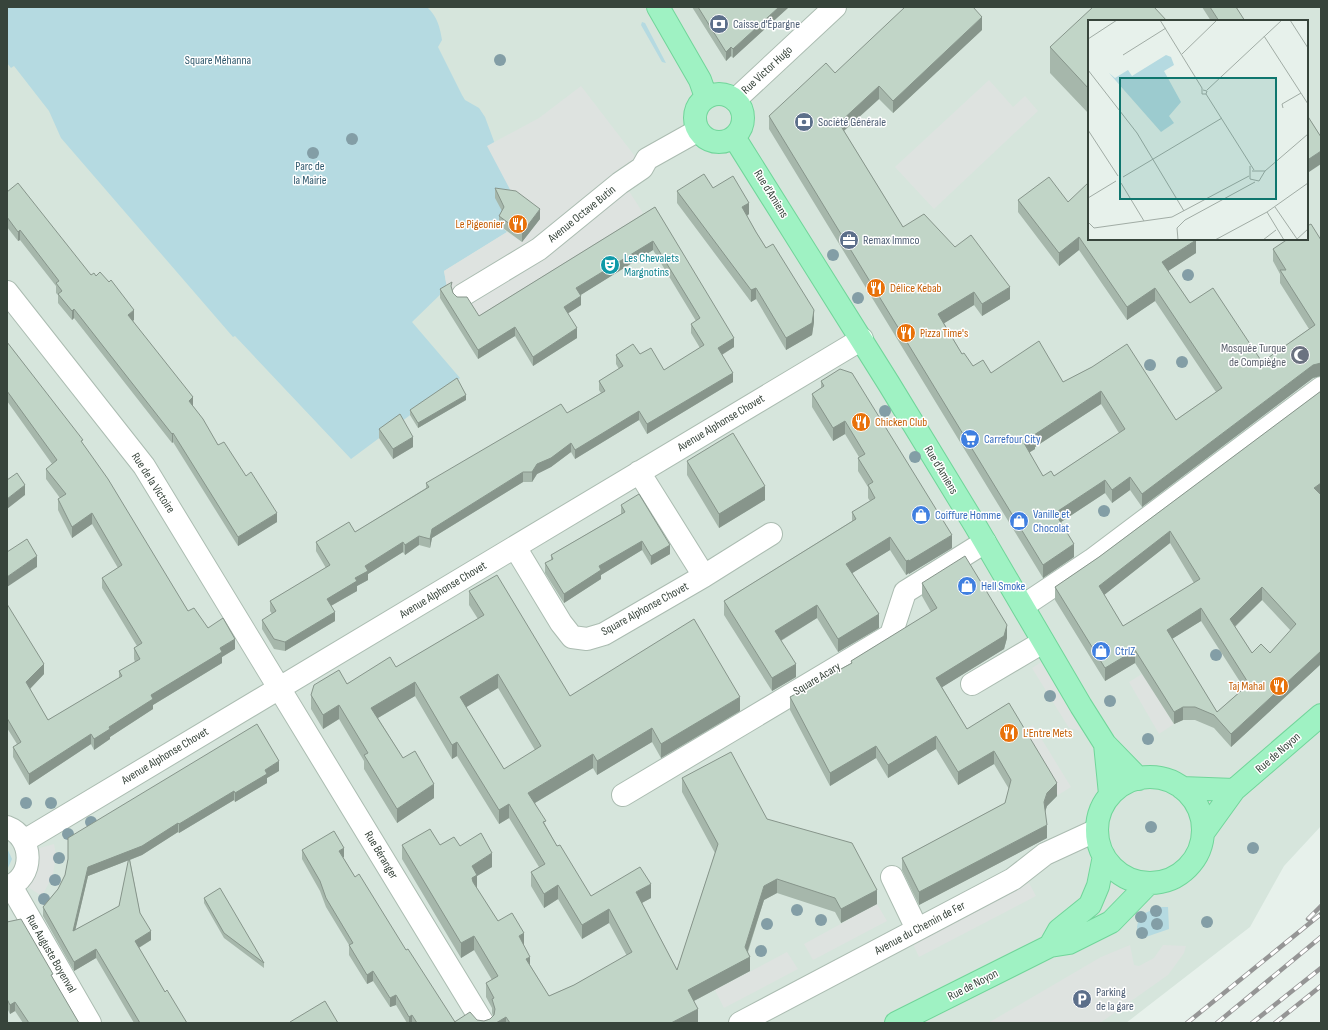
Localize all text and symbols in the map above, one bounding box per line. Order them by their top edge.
bank icon: Caisse d'Épargne [708,13,730,35]
place label: Caisse d'Épargne [733,17,800,32]
inset map [1088,20,1308,240]
street label: Rue Victor Hugo [738,43,796,97]
park label: Square Méhanna [185,53,252,68]
bank icon: Société Générale [793,111,815,133]
place label: Société Générale [818,115,886,130]
park label: Parc de la Mairie [293,159,327,188]
street label: Rue d'Amiens [750,167,792,221]
street label: Avenue Octave Butin [544,182,619,246]
restaurant icon: Le Pigeonier [507,213,529,235]
place label: Le Pigeonier [455,217,505,232]
office icon: Remax Immco [838,229,860,251]
place label: Remax Immco [863,233,920,248]
place label: Les Chevalets Margnotins [624,251,679,280]
theatre icon: Les Chevalets Margnotins [599,254,621,276]
restaurant icon: Délice Kebab [865,277,887,299]
place label: Délice Kebab [890,281,942,296]
restaurant icon: Pizza Time's [895,322,917,344]
place label: Pizza Time's [920,326,968,341]
place label: Mosquée Turque de Compiègne [1221,341,1286,370]
mosque icon: Mosquée Turque de Compiègne [1289,344,1311,366]
street label: Avenue Alphonse Chovet [674,391,768,455]
restaurant icon: Chicken Club [850,411,872,433]
place label: Chicken Club [875,415,927,430]
supermarket icon: Carrefour City [959,428,981,450]
place label: Carrefour City [984,432,1041,447]
street label: Rue d'Amiens [921,443,961,497]
street label: Rue de la Victoire [128,450,178,516]
shop icon: Coiffure Homme [910,504,932,526]
place label: Vanille et Chocolat [1033,507,1070,536]
place label: Coiffure Homme [935,508,1001,523]
shop icon: Vanille et Chocolat [1008,510,1030,532]
street label: Avenue Alphonse Chovet [396,558,490,622]
shop icon: Hell Smoke [956,575,978,597]
street label: Square Alphonse Chovet [599,579,692,639]
place label: Hell Smoke [981,579,1026,594]
shop icon: CtrlZ [1090,640,1112,662]
place label: CtrlZ [1115,644,1135,659]
street label: Square Acary [791,659,844,699]
restaurant icon: Taj Mahal [1268,675,1290,697]
place label: Taj Mahal [1229,679,1265,694]
restaurant icon: L'Entre Mets [998,722,1020,744]
street label: Avenue Alphonse Chovet [118,724,212,788]
place label: L'Entre Mets [1023,726,1072,741]
street label: Rue de Noyon [1252,729,1304,777]
street label: Rue Béranger [361,828,401,882]
street label: Avenue du Chemin de Fer [871,898,968,959]
street label: Rue Auguste Boyenval [23,912,79,996]
street label: Rue de Noyon [945,966,1001,1004]
place label: Parking de la gare [1096,985,1134,1014]
parking icon: Parking de la gare [1071,988,1093,1010]

